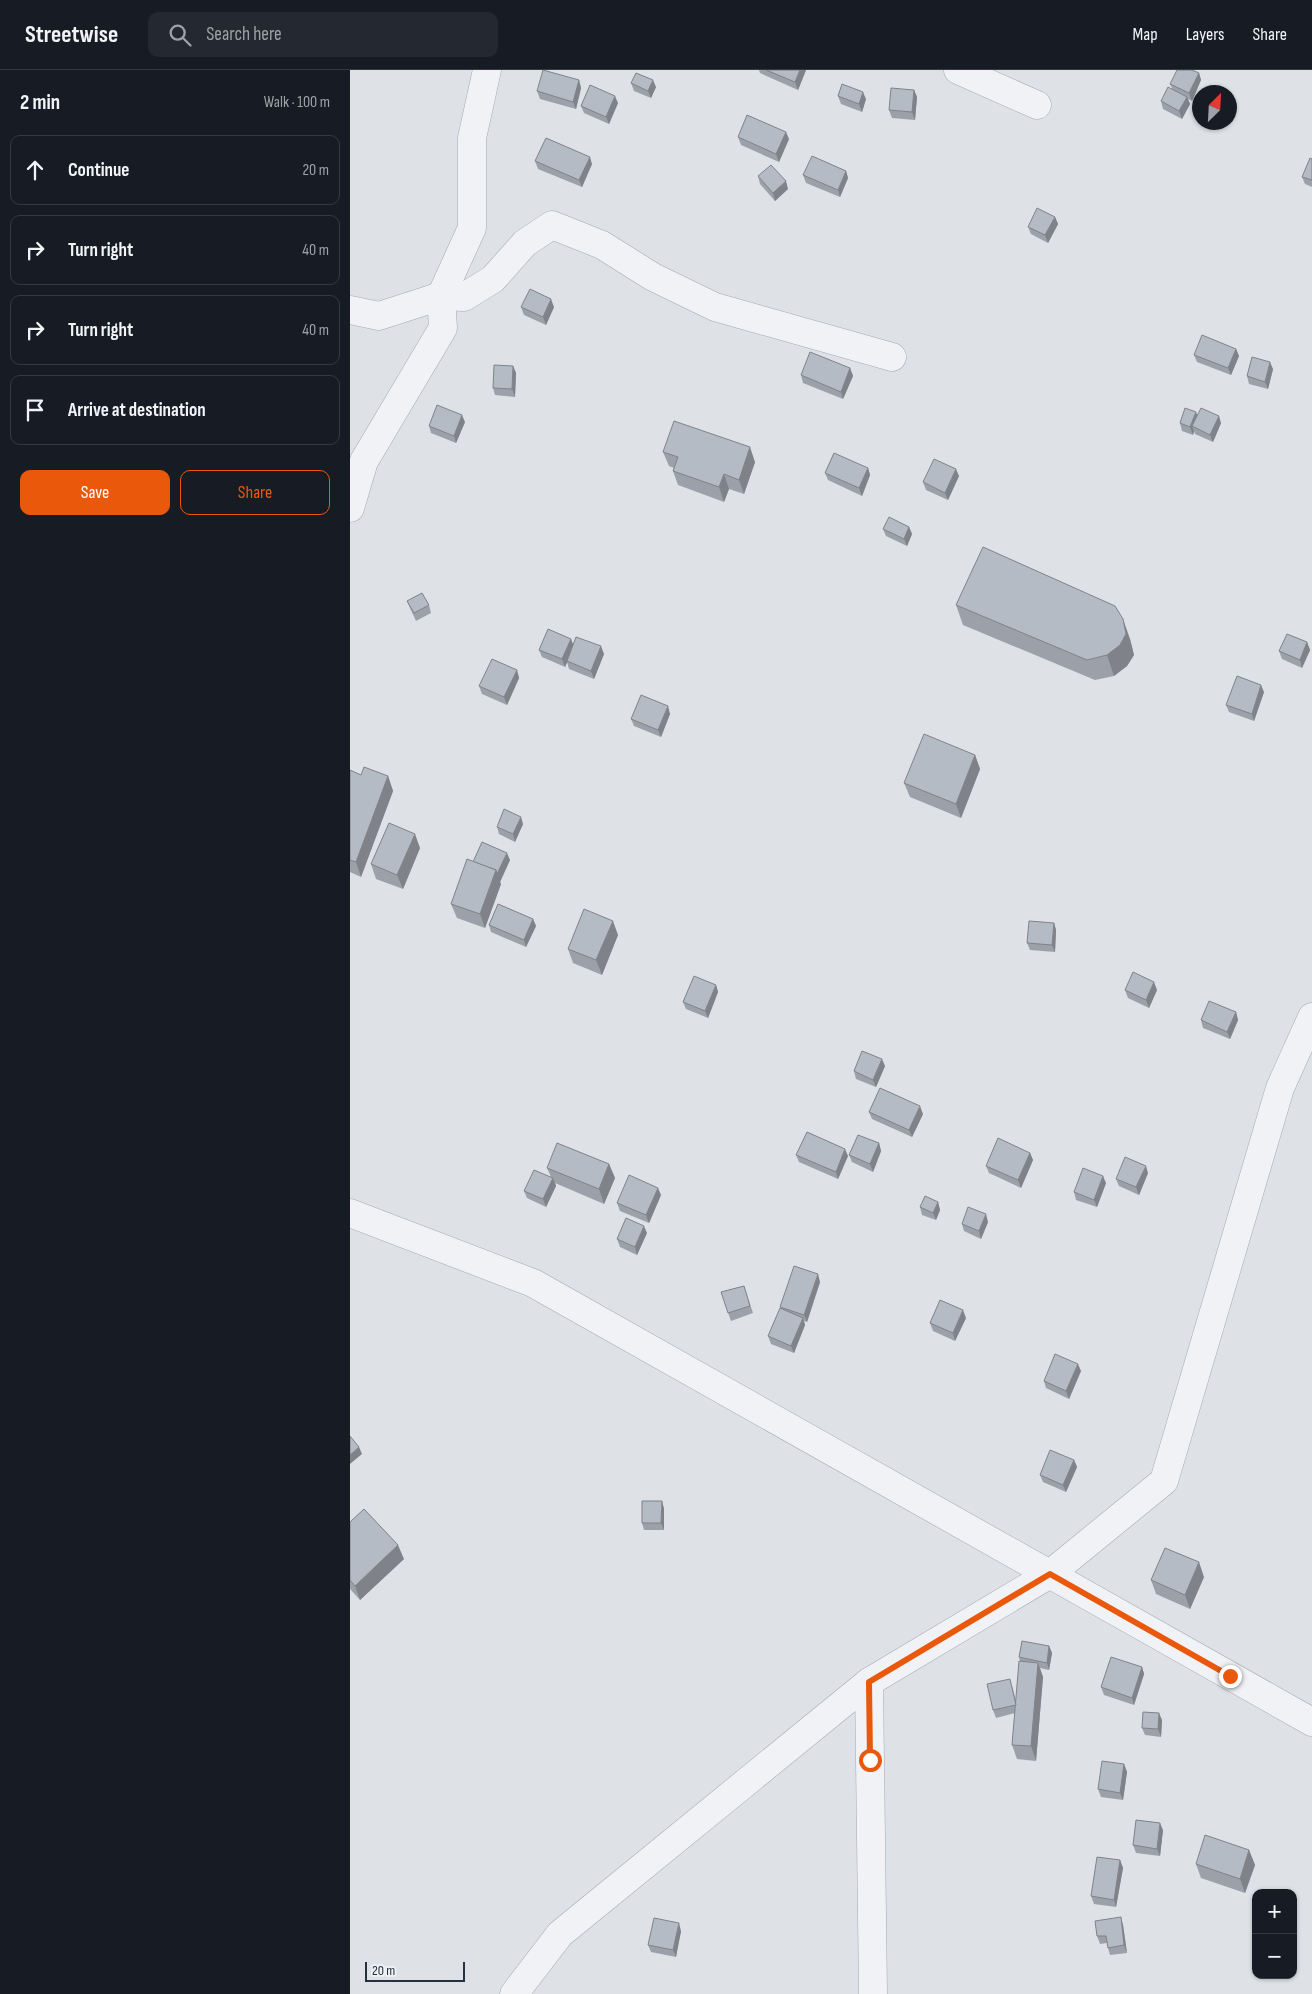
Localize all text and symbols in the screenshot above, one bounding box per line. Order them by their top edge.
search box [148,12,498,57]
text: Streetwise [25,20,118,49]
icon: search [166,21,194,49]
text: Search here [206,23,282,46]
text: Map [1133,24,1158,45]
text: Layers [1186,24,1225,45]
text: Share [1253,24,1287,45]
north arrow [1192,85,1237,130]
text: 2 min [20,90,60,115]
text: Walk · 100 m [264,93,330,112]
icon: ahead [21,156,49,184]
text: Continue [68,159,129,182]
text: 20 m [302,161,329,180]
icon: right [21,236,49,264]
text: Turn right [68,239,133,262]
text: 40 m [302,241,329,260]
icon: right [21,316,49,344]
text: Turn right [68,319,133,342]
text: 40 m [302,321,329,340]
icon: arrive [21,396,49,424]
text: Arrive at destination [68,399,206,422]
button: Save [20,470,170,515]
button: Share [180,470,330,515]
route end [1219,1665,1242,1688]
route start [859,1749,882,1772]
map controls [1252,1889,1297,1979]
button: + [1252,1889,1297,1934]
button: − [1252,1934,1297,1979]
scale bar [365,1959,465,1982]
text: 20 m [372,1962,395,1979]

